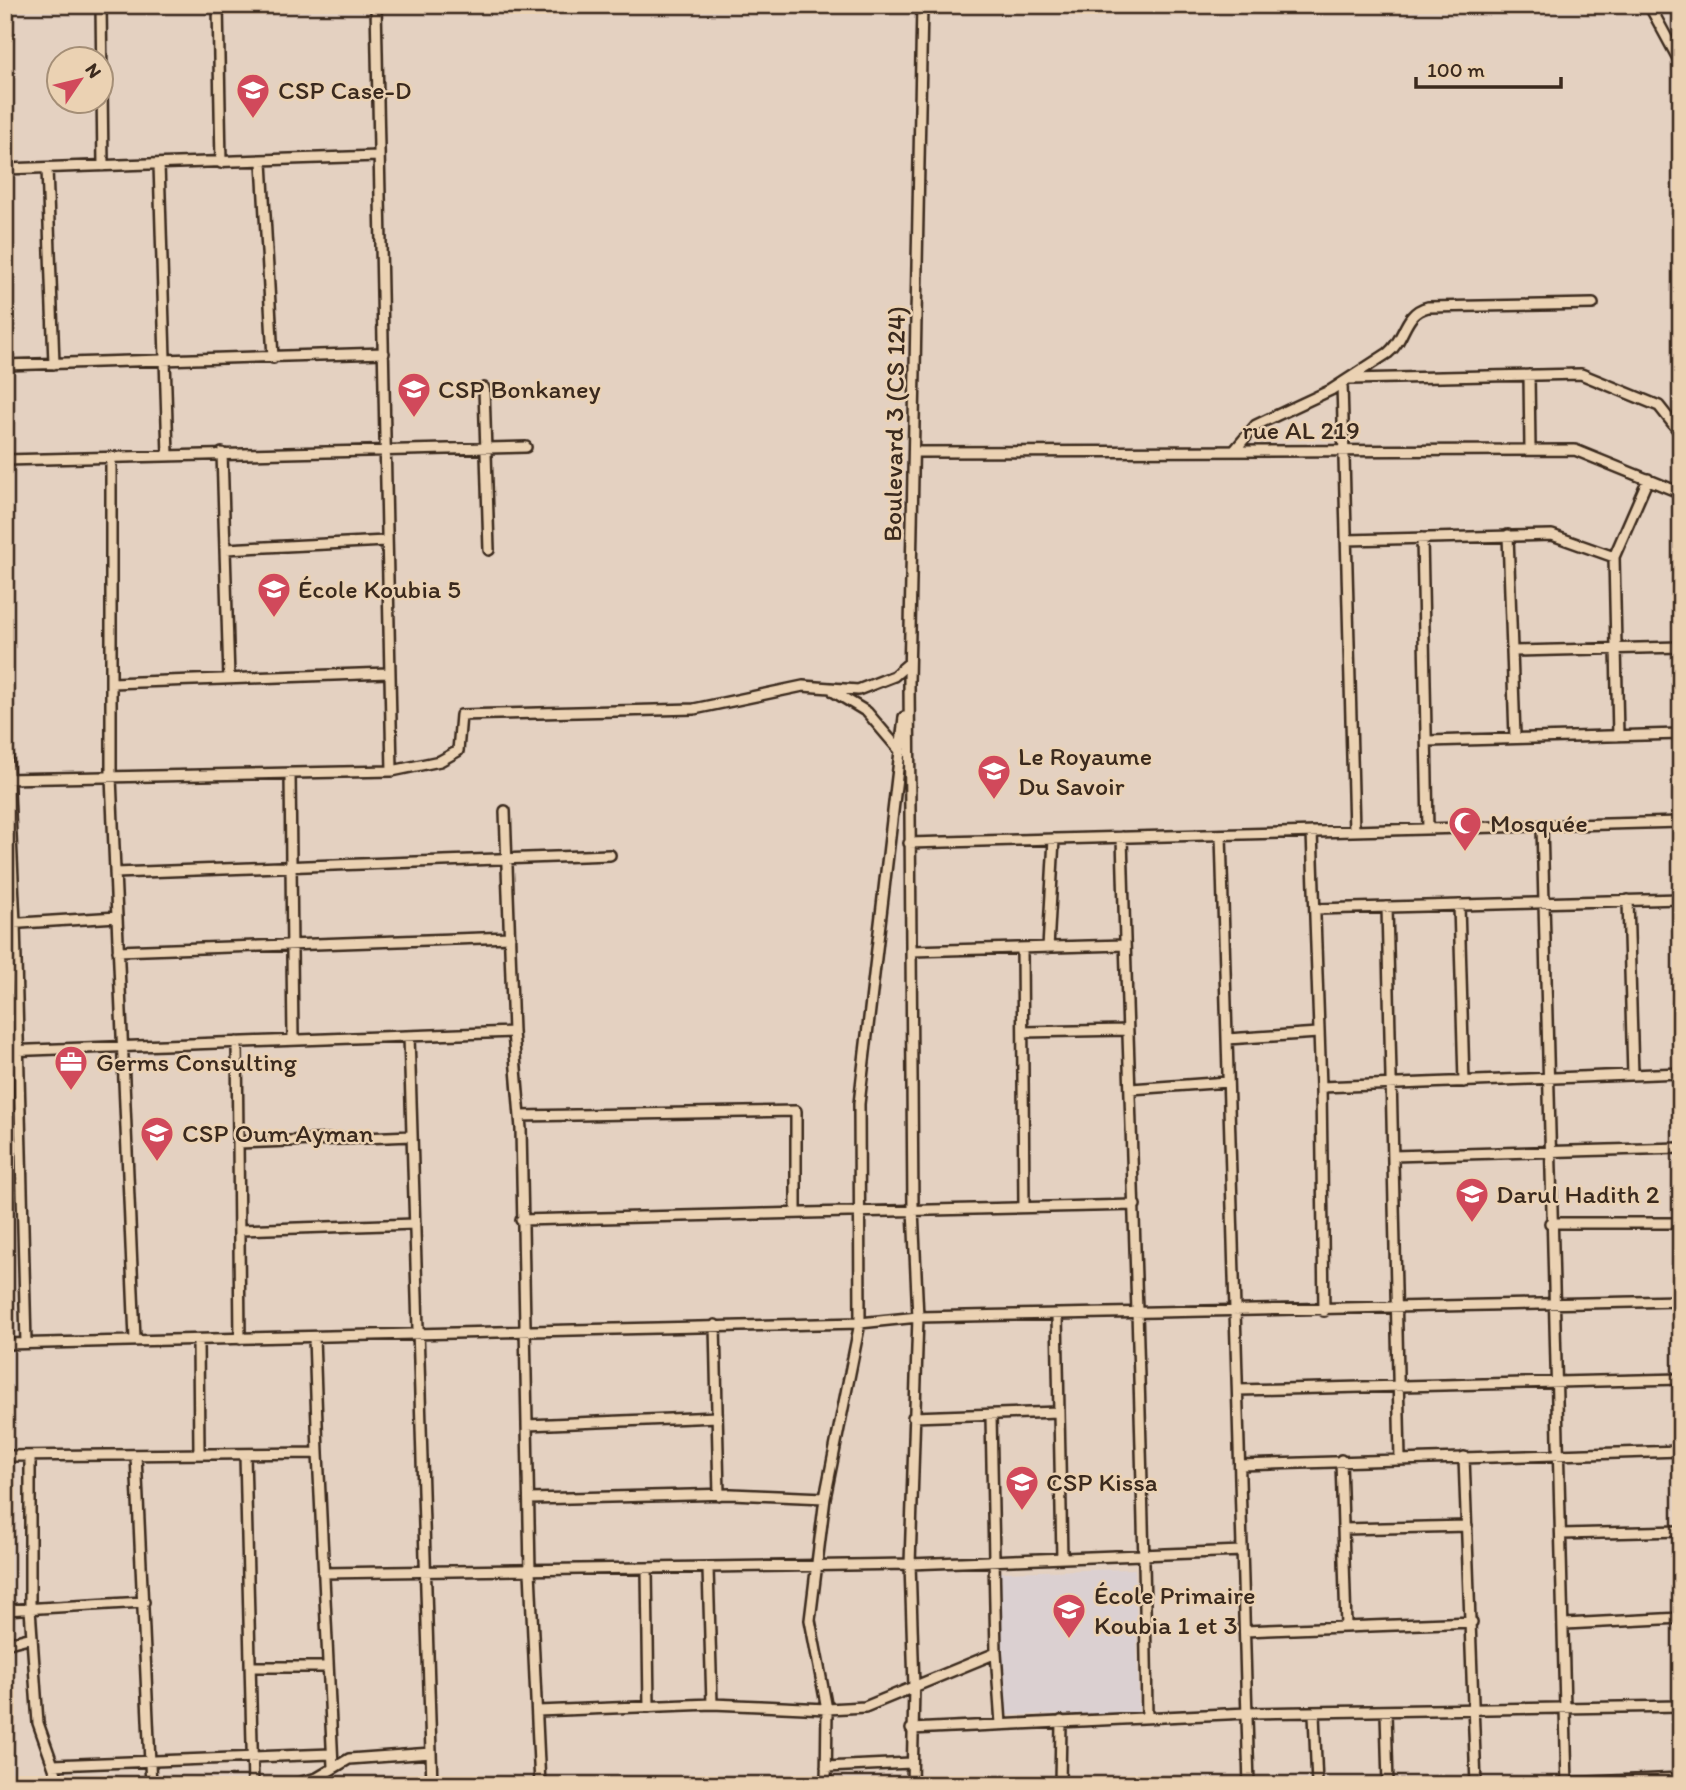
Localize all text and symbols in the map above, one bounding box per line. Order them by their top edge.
north arrow [46,46,116,116]
scale bar [1416,46,1562,90]
text: 100 m [1427,57,1485,82]
text: N [80,59,107,82]
school or university icon: CSP Case-D [234,71,272,120]
place label: CSP Case-D [278,74,411,106]
street label: Boulevard 3 (CS 124) [876,306,912,542]
school or university icon: CSP Bonkaney [395,370,433,419]
place label: CSP Bonkaney [438,373,601,405]
street label: rue AL 219 [1242,414,1360,446]
school or university icon: École Koubia 5 [255,570,293,619]
place label: École Koubia 5 [298,573,461,605]
place label: Le Royaume Du Savoir [1018,740,1152,802]
school or university icon: Le Royaume Du Savoir [975,752,1013,801]
mosque icon: Mosquée [1446,804,1484,853]
place label: Mosquée [1490,807,1588,839]
office icon: Germs Consulting [52,1043,90,1092]
place label: Germs Consulting [96,1046,297,1078]
school or university icon: CSP Oum Ayman [138,1114,176,1163]
place label: CSP Oum Ayman [182,1117,374,1149]
school or university icon: Darul Hadith 2 [1453,1175,1491,1224]
place label: Darul Hadith 2 [1496,1178,1660,1210]
school or university icon: CSP Kissa [1003,1463,1041,1512]
place label: CSP Kissa [1046,1466,1158,1498]
place label: École Primaire Koubia 1 et 3 [1094,1579,1256,1641]
school or university icon: École Primaire Koubia 1 et 3 [1050,1591,1088,1640]

